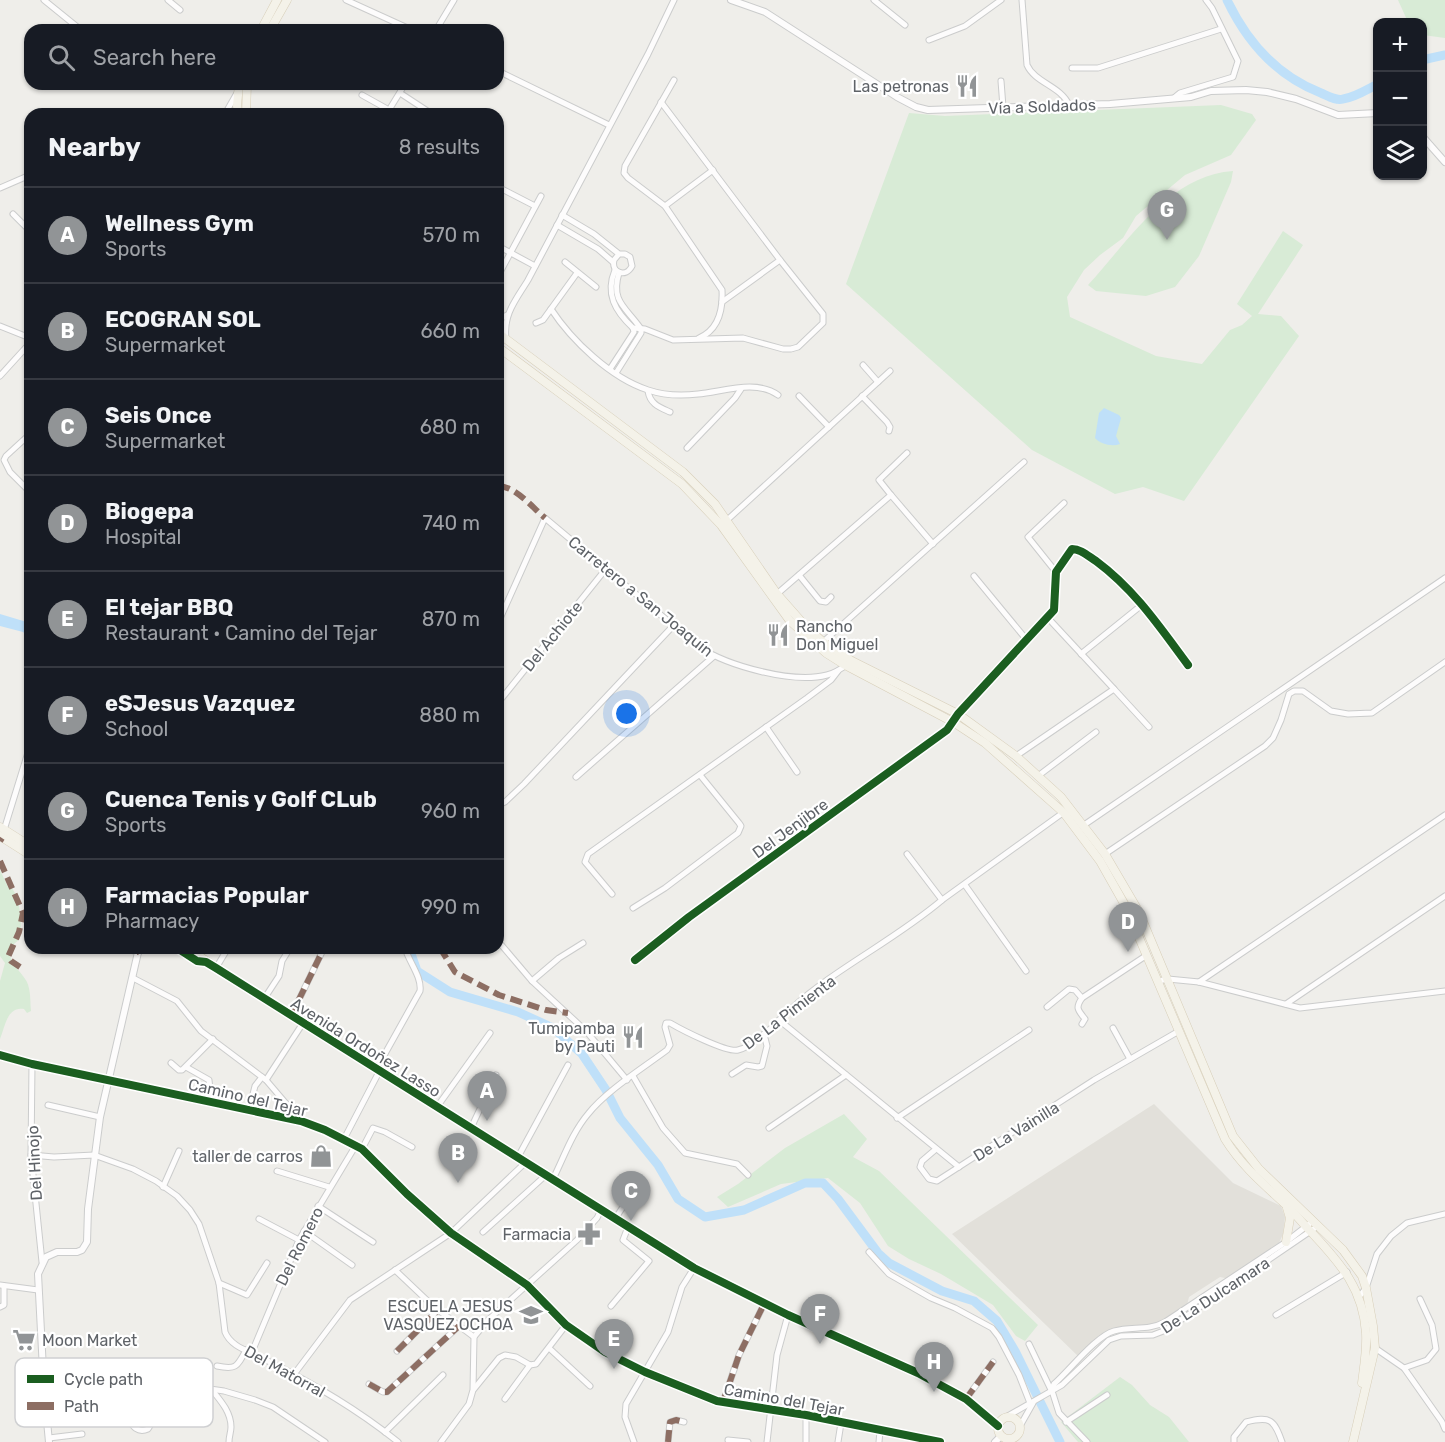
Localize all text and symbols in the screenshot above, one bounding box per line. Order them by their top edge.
map controls [1373,18,1427,180]
button: + [1373,18,1427,72]
search box [24,24,504,90]
icon: search [45,41,78,74]
text: Search here [93,44,216,71]
button: − [1373,72,1427,126]
restaurant icon: Las petronas [954,73,980,99]
place label: Las petronas [853,77,949,96]
street label: Vía a Soldados [988,95,1096,118]
button: layers [1373,126,1427,180]
text: Nearby [48,132,141,163]
text: 8 results [399,135,480,159]
pin: G [1148,190,1186,240]
text: Wellness Gym [105,210,254,237]
text: A [60,223,75,247]
text: 570 m [422,223,480,247]
text: Sports [105,237,166,261]
text: ECOGRAN SOL [105,306,261,333]
text: B [60,319,75,343]
text: 660 m [421,319,480,343]
text: Supermarket [105,333,225,357]
text: Seis Once [105,402,212,429]
text: C [60,415,75,439]
text: 680 m [420,415,480,439]
text: Supermarket [105,429,225,453]
text: Biogepa [105,498,194,525]
text: D [60,511,75,535]
text: 740 m [423,511,480,535]
text: Hospital [105,525,181,549]
street label: Carretero a San Joaquín [564,532,717,661]
text: El tejar BBQ [105,594,233,621]
street label: Del Achiote [518,597,586,675]
text: E [61,607,74,631]
text: 870 m [422,607,480,631]
place label: Rancho Don Miguel [796,617,878,654]
text: Restaurant · Camino del Tejar [105,621,377,645]
restaurant icon: Rancho Don Miguel [765,622,791,648]
text: eSJesus Vazquez [105,690,295,717]
your location [612,699,641,728]
text: F [61,703,74,727]
text: 880 m [419,703,480,727]
text: School [105,717,168,741]
text: Cuenca Tenis y Golf CLub [105,786,377,813]
street label: Del Jenjibre [749,795,832,862]
text: G [60,799,75,823]
text: 960 m [421,799,480,823]
text: Sports [105,813,166,837]
text: Farmacias Popular [105,882,309,909]
text: H [60,895,75,919]
text: 990 m [421,895,480,919]
pin: D [1108,902,1148,952]
text: Pharmacy [105,909,199,933]
street label: De La Pimienta [739,971,840,1054]
street label: Avenida Ordoñez Lasso [287,994,444,1101]
place label: Tumipamba by Pauti [528,1019,615,1056]
restaurant icon: Tumipamba by Pauti [620,1024,646,1050]
pin: A [468,1072,506,1121]
street label: Camino del Tejar [186,1075,309,1120]
street label: De La Vainilla [970,1097,1063,1165]
street label: Del Hinojo [23,1125,46,1201]
pin: B [438,1134,478,1183]
shop icon: taller de carros [308,1143,334,1169]
place label: taller de carros [192,1147,303,1166]
pin: C [612,1172,650,1221]
street label: Del Romero [272,1204,327,1289]
pharmacy icon: Farmacia [576,1221,602,1247]
place label: Farmacia [503,1225,571,1244]
street label: De La Dulcamara [1157,1253,1273,1338]
pin: F [800,1294,840,1344]
place label: ESCUELA JESUS VASQUEZ OCHOA [383,1297,513,1334]
school or university icon: ESCUELA JESUS VASQUEZ OCHOA [518,1302,544,1328]
pin: E [594,1320,634,1369]
supermarket icon: Moon Market [11,1327,37,1353]
place label: Moon Market [42,1331,137,1350]
street label: Del Matorral [241,1341,328,1401]
pin: H [914,1342,954,1392]
legend [15,1358,213,1427]
text: Cycle path [64,1370,143,1389]
street label: Camino del Tejar [722,1380,846,1419]
text: Path [64,1397,99,1416]

